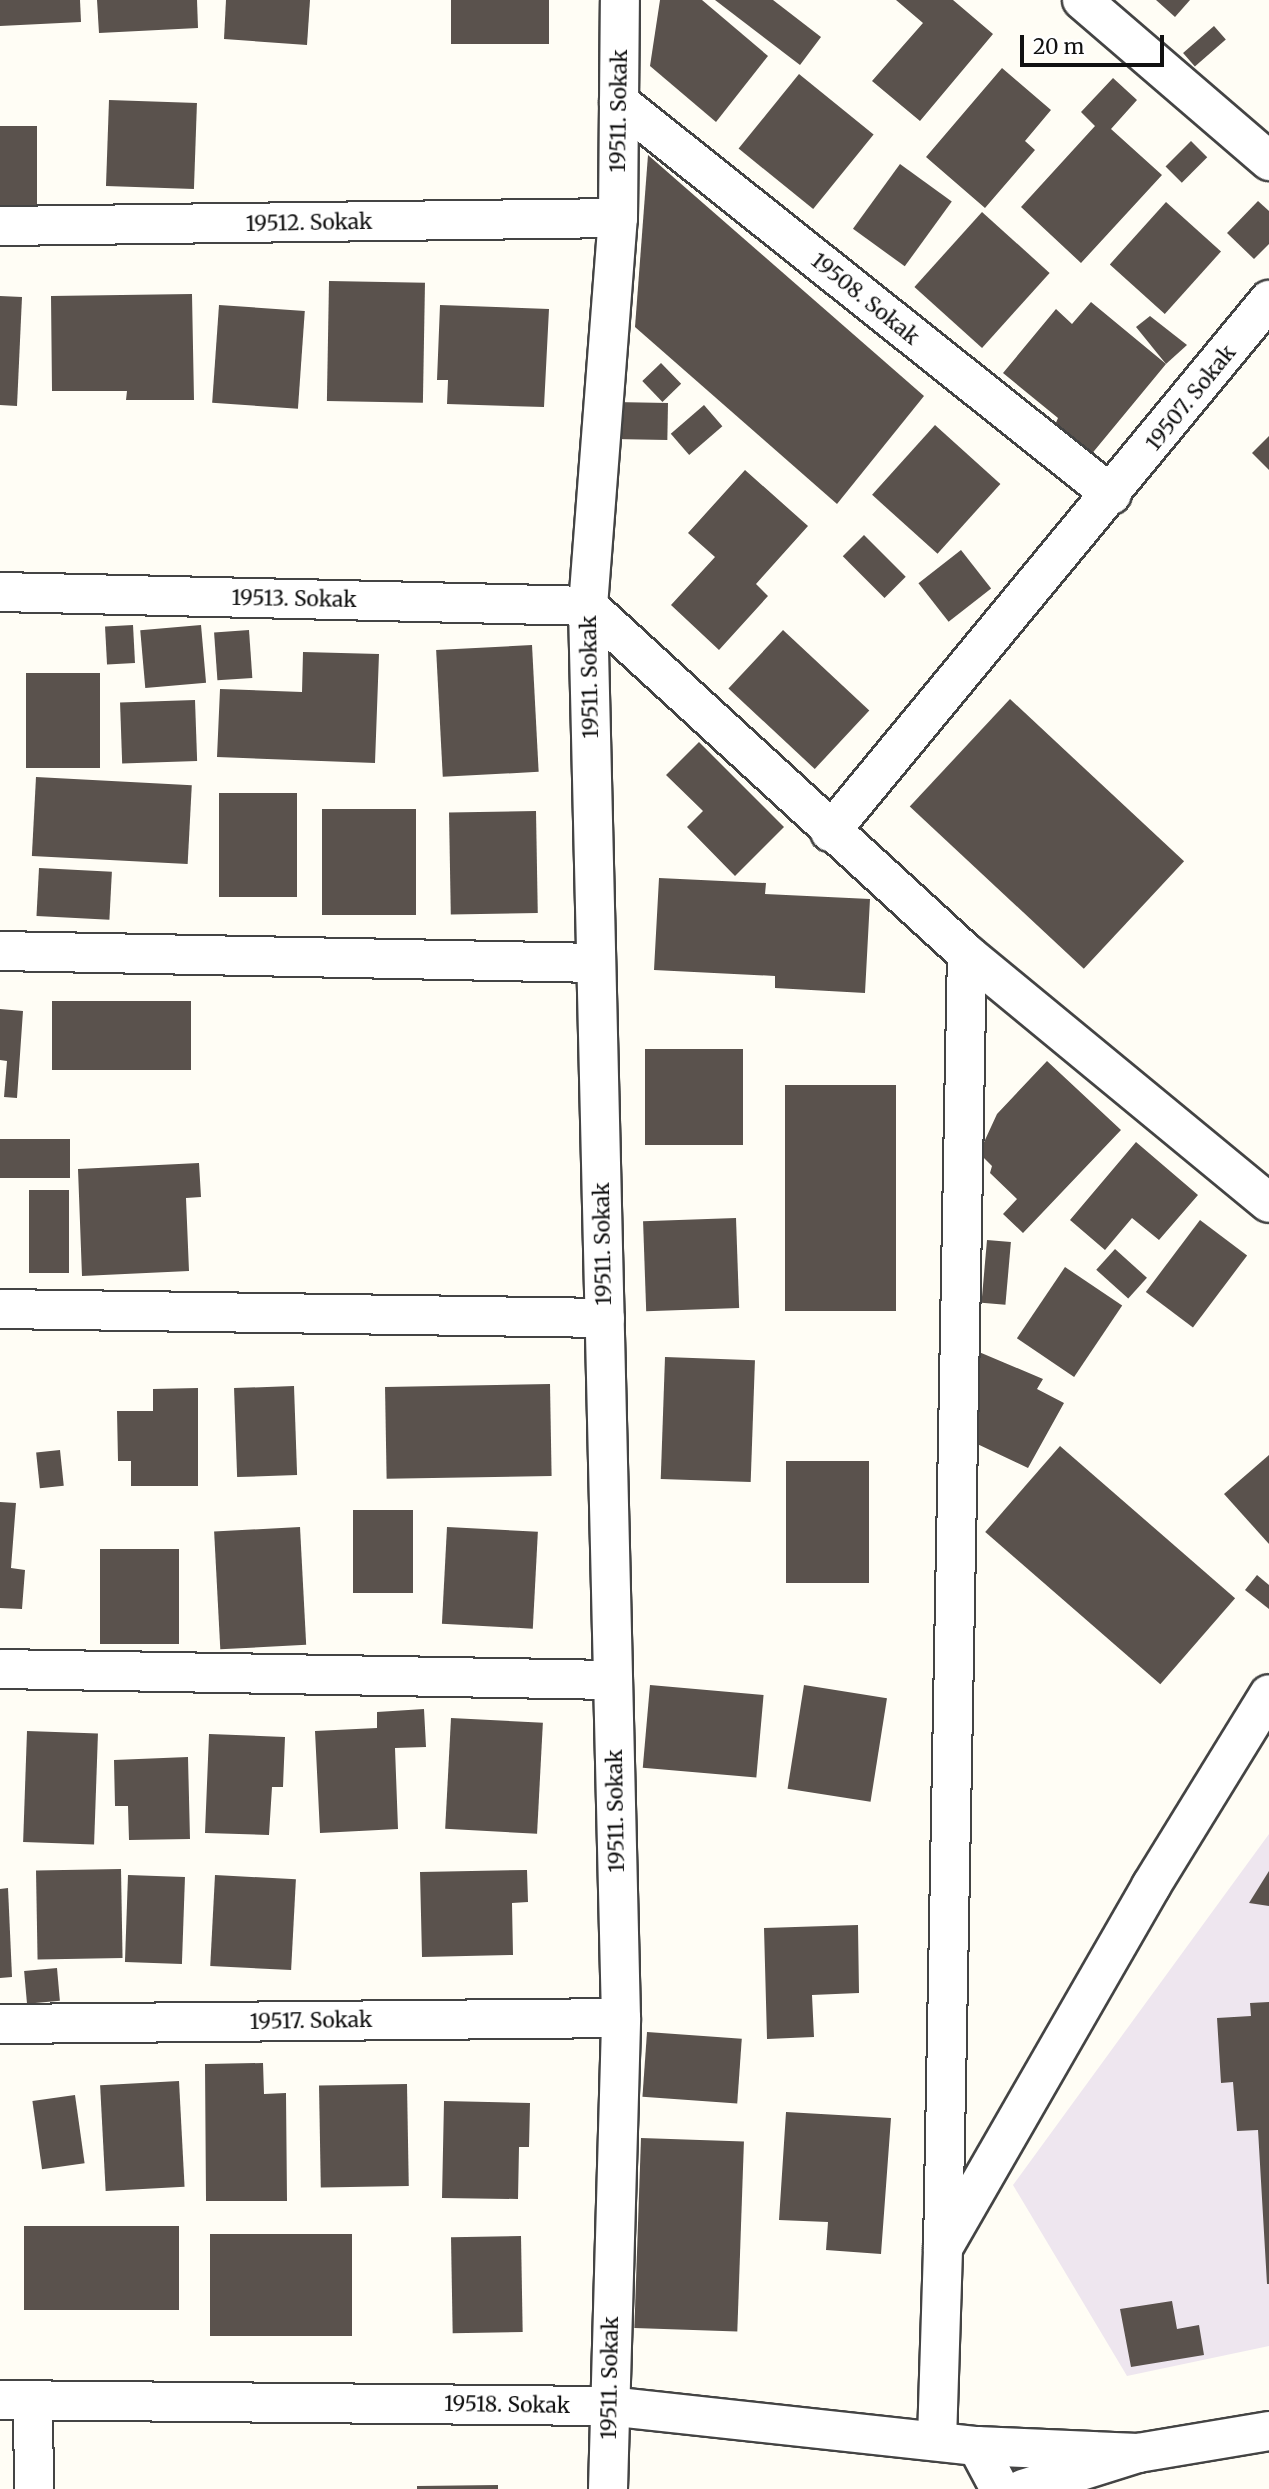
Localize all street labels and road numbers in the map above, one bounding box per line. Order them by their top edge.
street label: 19511. Sokak [605,49,633,173]
street label: 19512. Sokak [245,209,373,237]
street label: 19508. Sokak [806,248,924,350]
street label: 19507. Sokak [1141,340,1241,456]
street label: 19513. Sokak [231,585,357,613]
street label: 19511. Sokak [576,615,604,739]
street label: 19511. Sokak [589,1182,617,1306]
street label: 19511. Sokak [602,1749,630,1873]
street label: 19517. Sokak [249,2007,373,2035]
street label: 19511. Sokak [596,2316,624,2440]
street label: 19518. Sokak [444,2391,570,2419]

